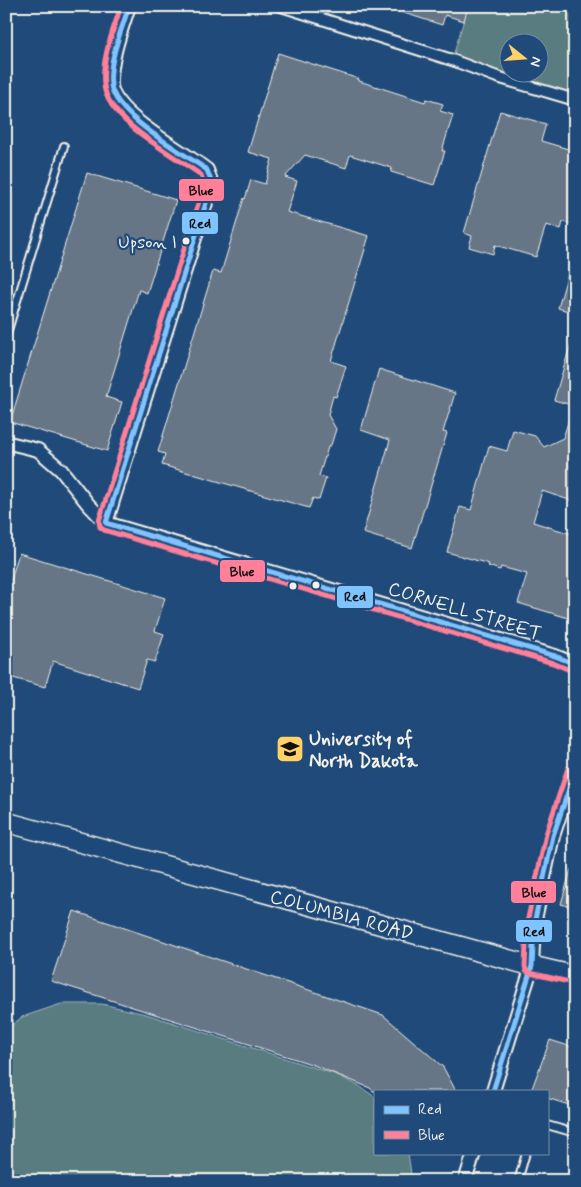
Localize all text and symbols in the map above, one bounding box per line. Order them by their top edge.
north arrow [498,32,548,82]
text: N [526,54,545,69]
line badge: Blue [178,178,225,202]
text: Blue [189,182,213,200]
line badge: Red [181,211,219,235]
text: Red [189,215,211,233]
place label: Upson I [118,231,177,255]
marker: Upson I [181,236,191,246]
line badge: Blue [219,559,266,583]
text: Blue [230,563,254,581]
street label: CORNELL STREET [385,576,544,647]
unlabelled marker [311,580,321,590]
unlabelled marker [288,581,298,591]
line badge: Red [336,585,374,609]
text: Red [344,588,366,606]
place label: University of North Dakota [309,727,418,774]
school or university icon: University of North Dakota [275,734,305,764]
line badge: Blue [510,880,557,904]
street label: COLUMBIA ROAD [267,884,416,947]
text: Blue [522,884,546,902]
line badge: Red [515,919,553,943]
text: Red [523,923,545,941]
legend [374,1090,548,1154]
text: Red [418,1100,442,1120]
text: Blue [418,1126,445,1146]

